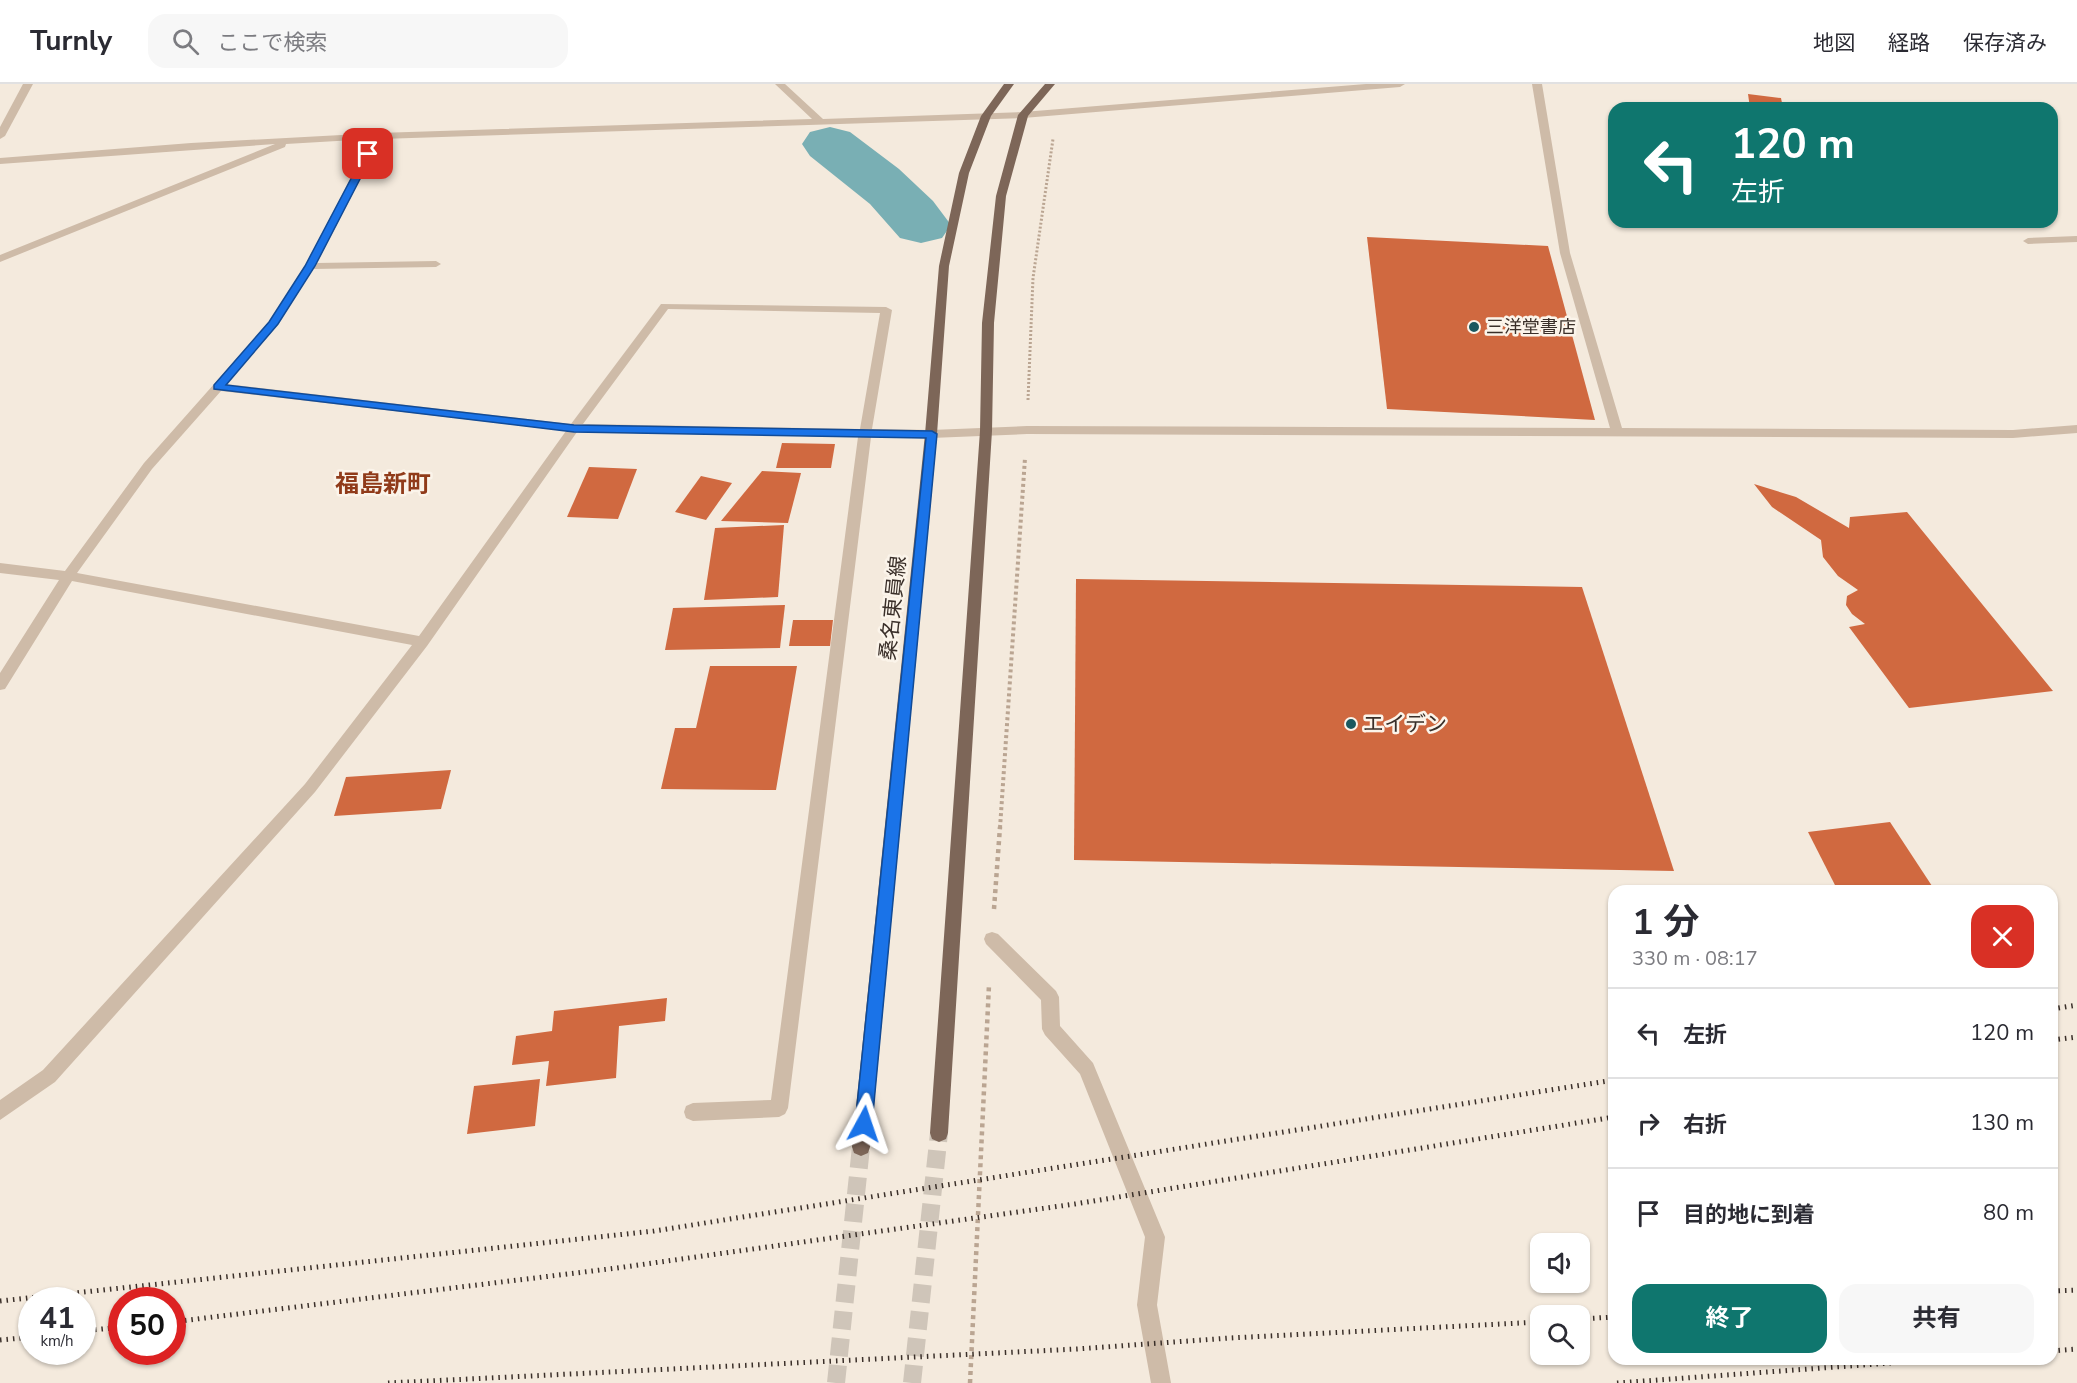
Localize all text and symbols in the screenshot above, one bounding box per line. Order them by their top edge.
search box [148,14,568,68]
text: Turnly [30,22,112,60]
icon: search [169,25,202,58]
text: ここで検索 [217,28,327,58]
text: 地図 [1813,29,1855,57]
text: 経路 [1888,29,1930,57]
text: 保存済み [1963,29,2047,57]
text: 120 m [1731,116,1855,173]
icon: left [1632,126,1710,204]
pin [342,128,393,179]
icon: arrive [351,137,384,170]
text: 左折 [1731,174,1785,211]
place label: 三洋堂書店 [1486,315,1576,339]
marker: 三洋堂書店 [1467,320,1481,334]
district label: 福島新町 [335,468,431,500]
street label: 桑名東員線 [874,554,912,662]
place label: エイデン [1363,710,1447,738]
marker: エイデン [1344,717,1358,731]
text: 1 分 [1632,898,1699,947]
button: close [1971,905,2034,968]
text: 330 m · 08:17 [1632,945,1758,972]
icon: left [1632,1017,1665,1050]
text: 120 m [1970,1018,2034,1048]
text: 左折 [1683,1020,1727,1050]
position arrow [832,1092,896,1156]
icon: right [1632,1107,1665,1140]
text: 130 m [1970,1108,2034,1138]
text: 右折 [1683,1110,1727,1140]
icon: arrive [1632,1197,1665,1230]
text: 80 m [1983,1198,2034,1228]
text: 目的地に到着 [1683,1200,1815,1230]
map controls [1530,1233,1590,1365]
button: sound [1530,1233,1590,1293]
button: 終了 [1632,1284,1827,1353]
button: 共有 [1839,1284,2034,1353]
speed limit sign: 50 [108,1287,186,1365]
text: 41 [39,1298,75,1339]
button: search [1530,1305,1590,1365]
text: km/h [40,1331,74,1351]

